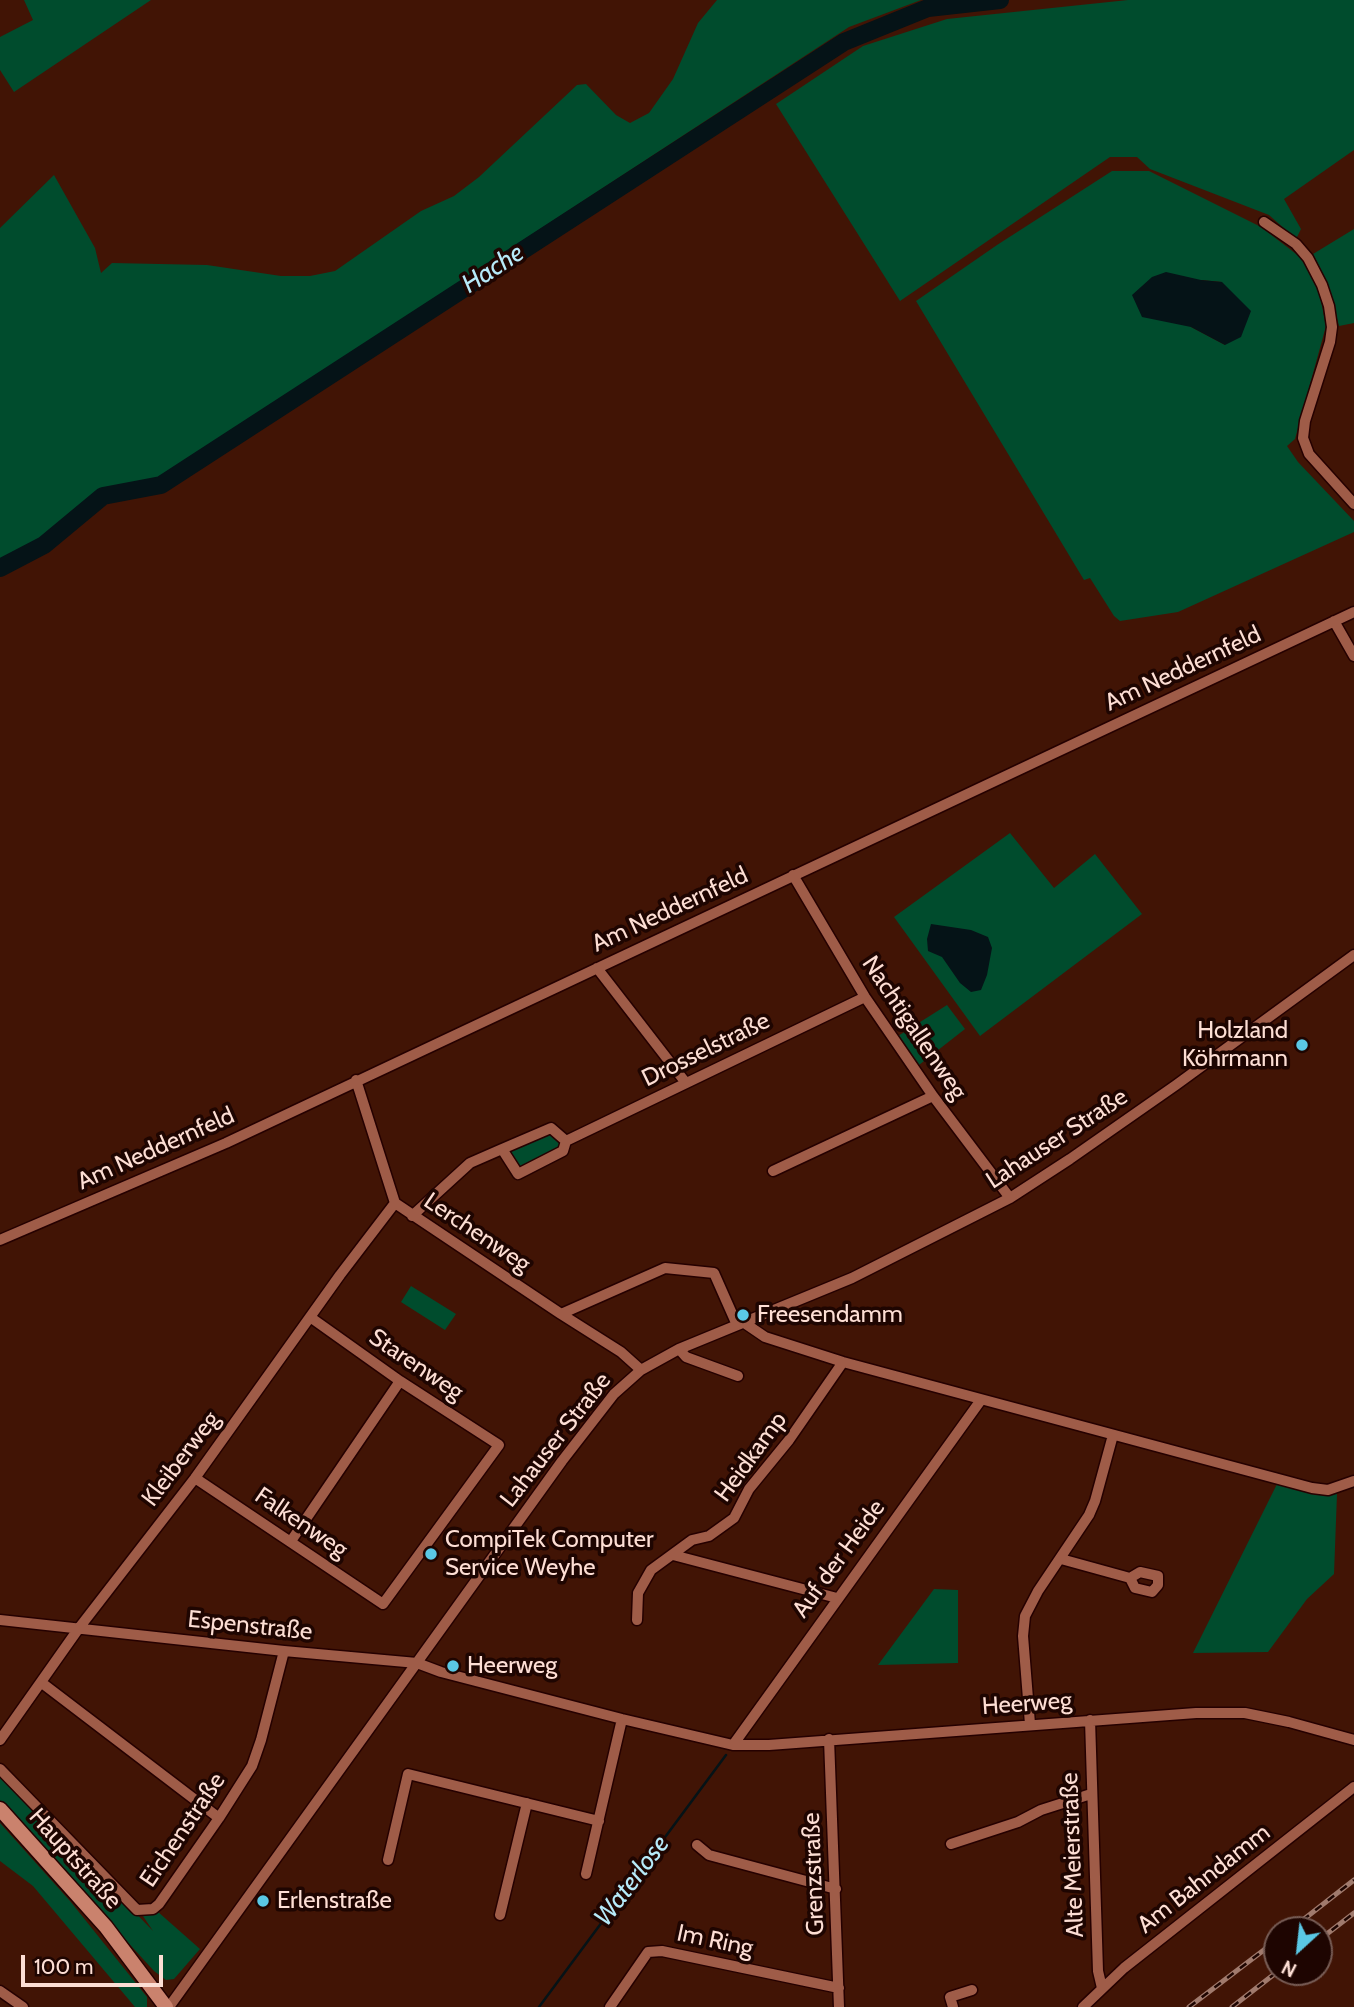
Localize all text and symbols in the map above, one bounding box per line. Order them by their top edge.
water label: Hache [456,238,530,300]
street label: Am Neddernfeld [1100,620,1266,718]
street label: Am Neddernfeld [587,861,753,959]
street label: Nachtigallenweg [855,951,973,1105]
street label: Drosselstraße [637,1007,775,1093]
place label: Holzland Köhrmann [1182,1017,1288,1073]
marker: Holzland Köhrmann [1294,1037,1310,1053]
street label: Lahauser Straße [981,1083,1133,1195]
street label: Am Neddernfeld [73,1102,239,1196]
street label: Lerchenweg [418,1187,536,1279]
place label: Freesendamm [757,1301,903,1329]
marker: Freesendamm [735,1307,751,1323]
street label: Starenweg [363,1323,469,1407]
street label: Lahauser Straße [495,1367,617,1513]
street label: Kleiberweg [136,1406,226,1512]
street label: Heidkamp [709,1407,793,1507]
street label: Falkenweg [249,1482,353,1564]
street label: Auf der Heide [787,1494,891,1624]
place label: CompiTek Computer Service Weyhe [445,1526,654,1582]
marker: CompiTek Computer Service Weyhe [423,1546,439,1562]
street label: Espenstraße [186,1605,314,1647]
place label: Heerweg [467,1652,557,1680]
marker: Heerweg [445,1658,461,1674]
street label: Heerweg [981,1686,1073,1722]
street label: Eichenstraße [134,1767,232,1893]
street label: Alte Meierstraße [1056,1772,1090,1938]
street label: Hauptstraße [22,1803,128,1915]
street label: Grenzstraße [797,1812,831,1936]
street label: Am Bahndamm [1132,1818,1276,1940]
water label: Waterlose [588,1830,676,1932]
place label: Erlenstraße [277,1887,392,1915]
marker: Erlenstraße [255,1893,271,1909]
north arrow [1263,1916,1333,1986]
street label: Im Ring [674,1919,756,1963]
scale bar [24,1940,166,1984]
text: 100 m [34,1954,93,1979]
text: N [1278,1955,1300,1982]

